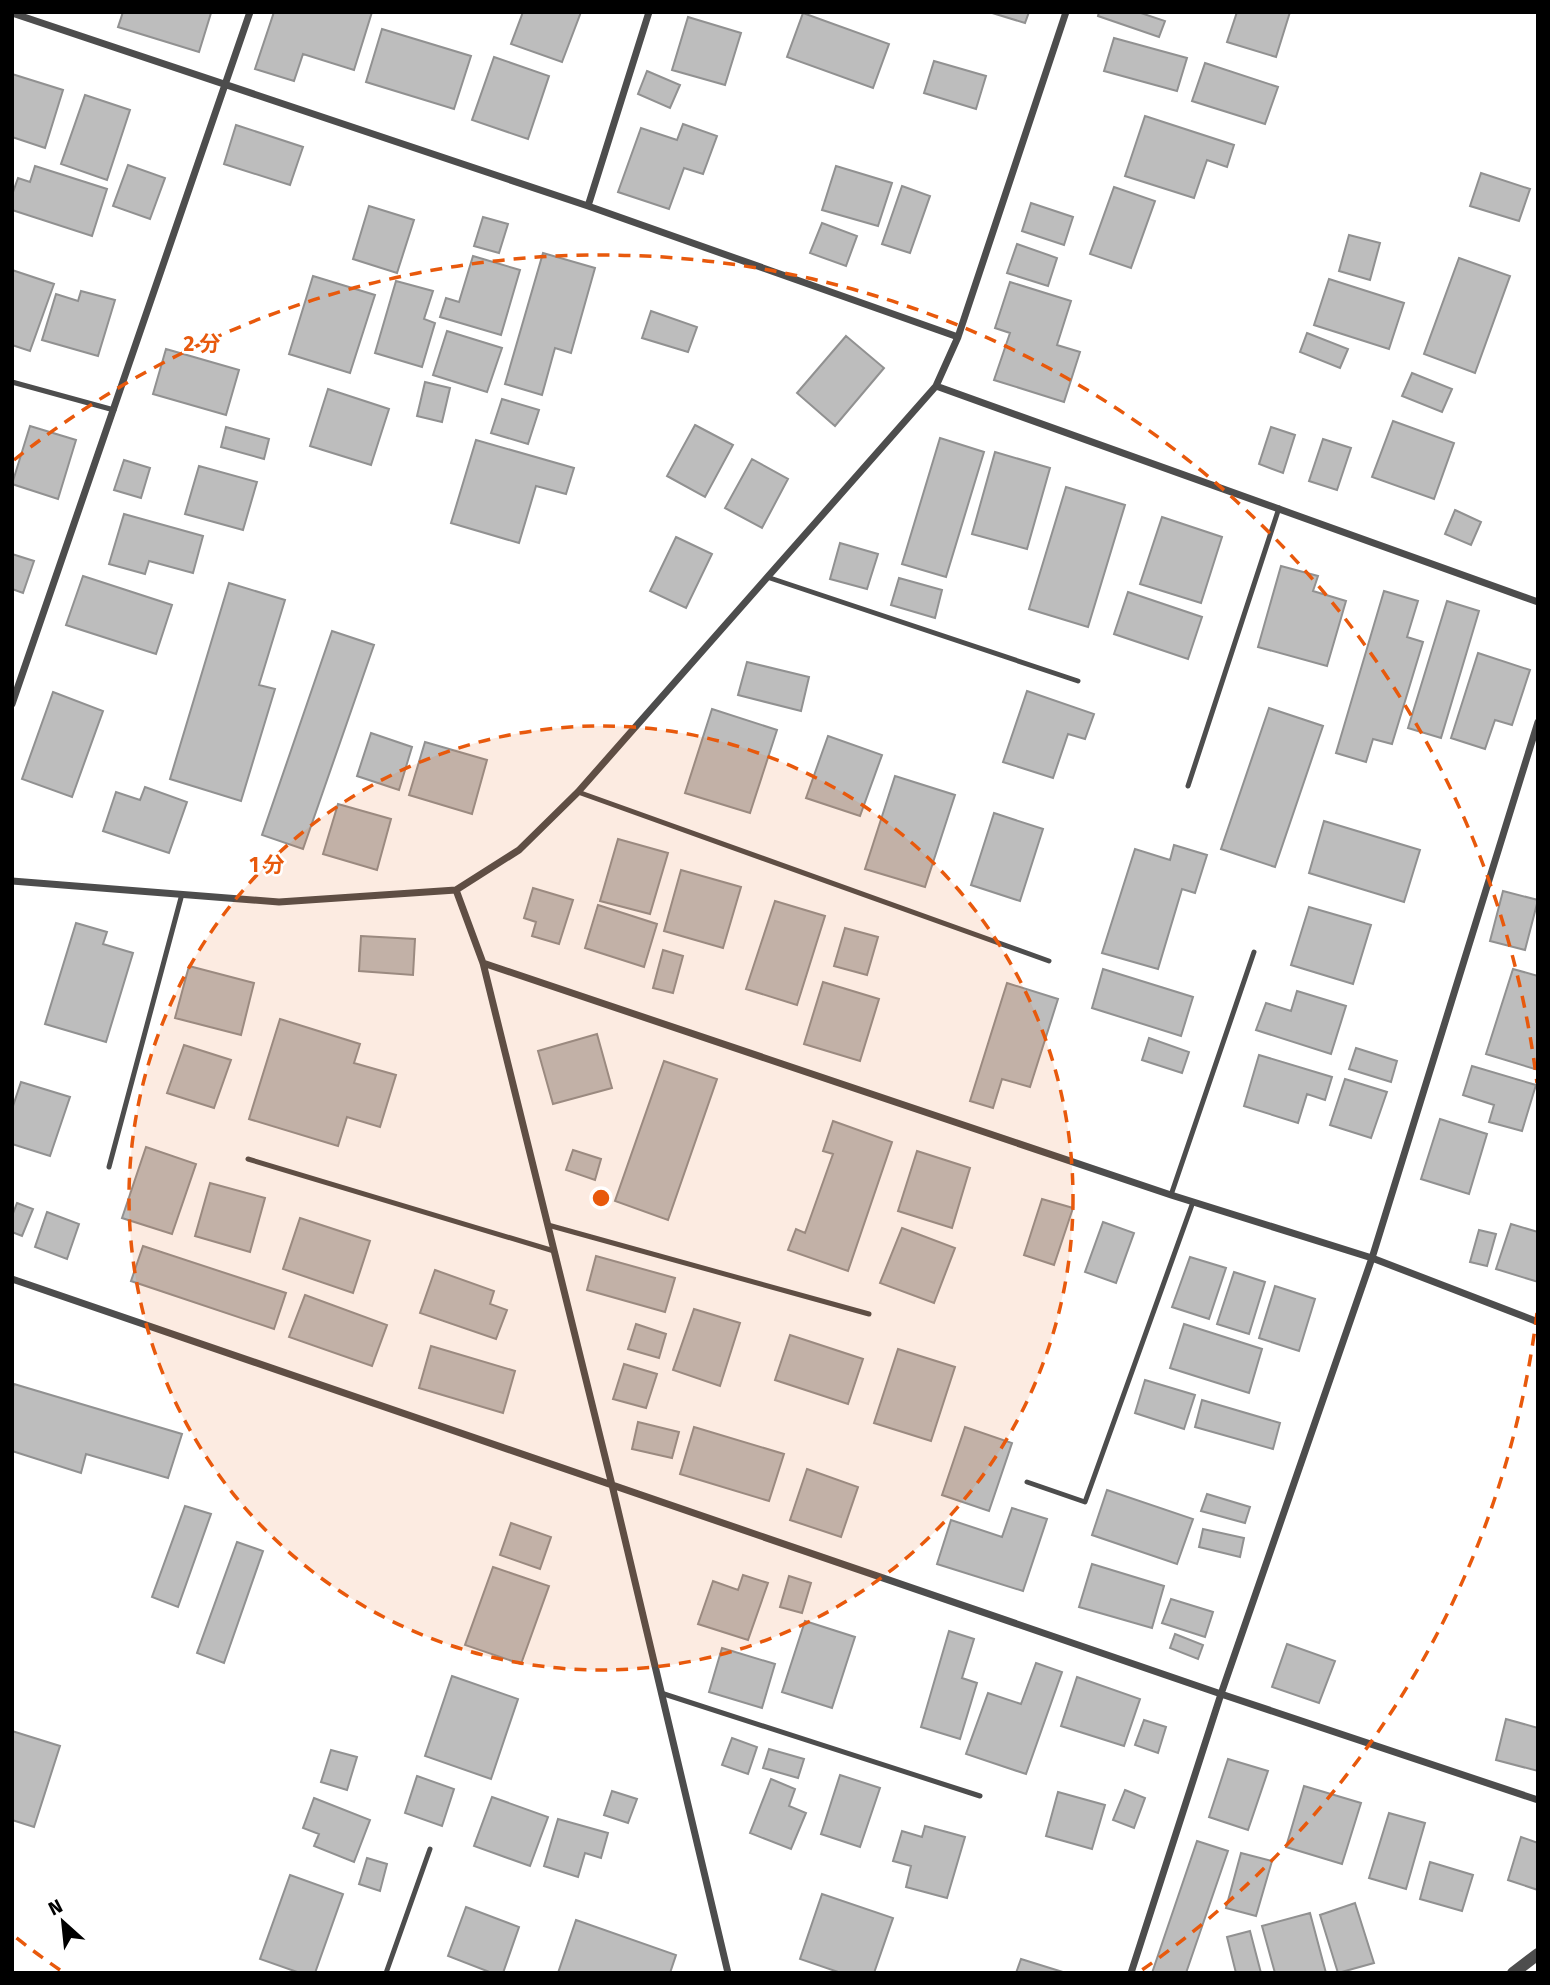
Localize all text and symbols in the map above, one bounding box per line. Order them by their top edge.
text: 2 分 [184,331,220,357]
text: 1 分 [249,852,285,878]
centre of rings [589,1186,613,1210]
north arrow [28,1887,98,1957]
text: N [45,1894,66,1920]

